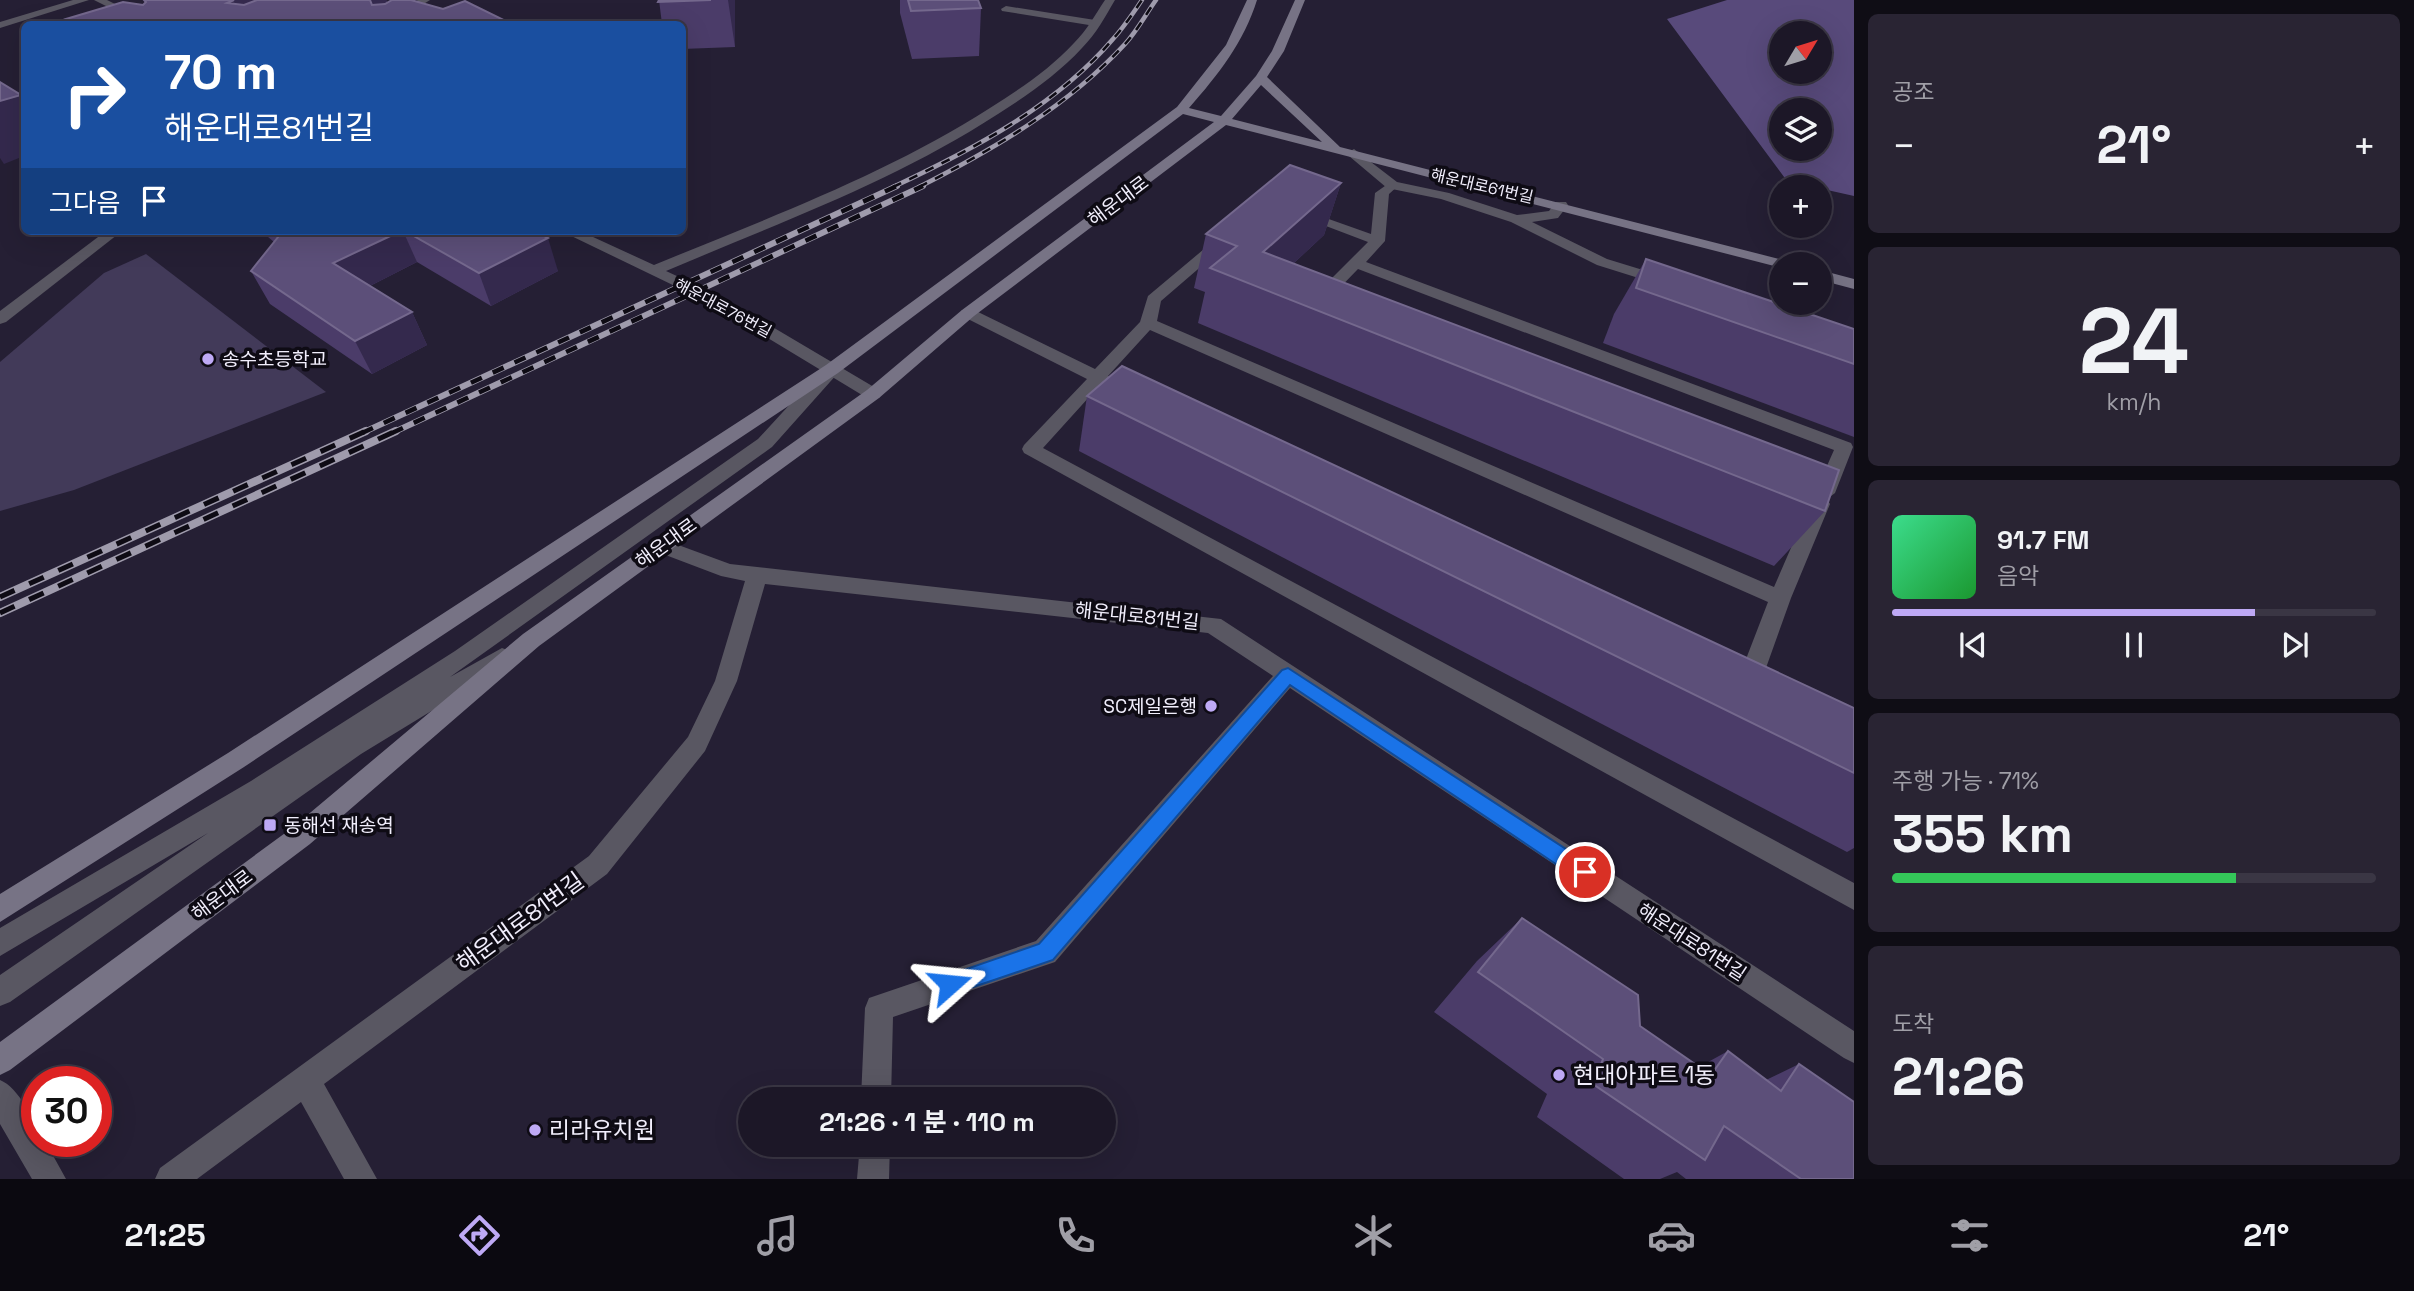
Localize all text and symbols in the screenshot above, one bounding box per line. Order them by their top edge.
north arrow [1769,21,1832,84]
map controls [1769,21,1832,315]
text: 70 m [164,41,277,103]
icon: right [49,49,140,140]
text: 공조 [1892,77,1934,107]
button: layers [1769,98,1832,161]
text: 해운대로81번길 [164,108,374,148]
text: 21° [2097,112,2171,178]
text: − [1892,122,1916,170]
text: + [2352,122,2376,170]
street label: 해운대로61번길 [1429,164,1535,208]
street label: 해운대로 [1083,170,1153,232]
button: + [1769,175,1832,238]
icon: arrive [135,182,173,220]
text: 그다음 [49,186,121,220]
button: − [1769,252,1832,315]
street label: 해운대로76번길 [671,274,775,342]
text: 24 [2079,283,2189,400]
place label: 송수초등학교 [222,347,327,372]
marker: 송수초등학교 [200,351,216,367]
text: km/h [2107,387,2161,417]
street label: 해운대로 [630,512,702,574]
text: 91.7 FM [1997,523,2090,557]
text: 음악 [1997,561,2039,591]
street label: 해운대로81번길 [1074,597,1200,635]
icon: previous [1954,626,1992,664]
icon: pause [2115,626,2153,664]
icon: next [2276,626,2314,664]
place label: SC제일은행 [1103,694,1197,719]
marker: SC제일은행 [1203,698,1219,714]
text: 주행 가능 · 71% [1892,766,2039,796]
text: 355 km [1892,801,2073,867]
place label: 동해선 재송역 [284,813,394,838]
marker: 동해선 재송역 [262,817,278,833]
pin [1555,842,1615,902]
icon: arrive [1566,853,1604,891]
street label: 해운대로 [187,864,257,926]
street label: 해운대로81번길 [450,866,590,978]
street label: 해운대로81번길 [1633,898,1751,986]
position arrow [913,947,987,1021]
text: 도착 [1892,1009,1934,1039]
text: 21:26 [1892,1044,2025,1110]
place label: 현대아파트 1동 [1573,1060,1716,1090]
speed limit sign: 30 [21,1066,112,1157]
marker: 현대아파트 1동 [1551,1067,1567,1083]
text: 21:26 · 1 분 · 110 m [819,1105,1035,1139]
place label: 리라유치원 [549,1115,655,1145]
marker: 리라유치원 [527,1122,543,1138]
icon: directions [455,1211,504,1260]
icon: music [753,1211,802,1260]
icon: phone [1051,1211,1100,1260]
icon: climate [1349,1211,1398,1260]
icon: car [1647,1211,1696,1260]
icon: filters [1945,1211,1994,1260]
text: 21:25 [125,1215,206,1255]
text: 21° [2243,1215,2289,1255]

